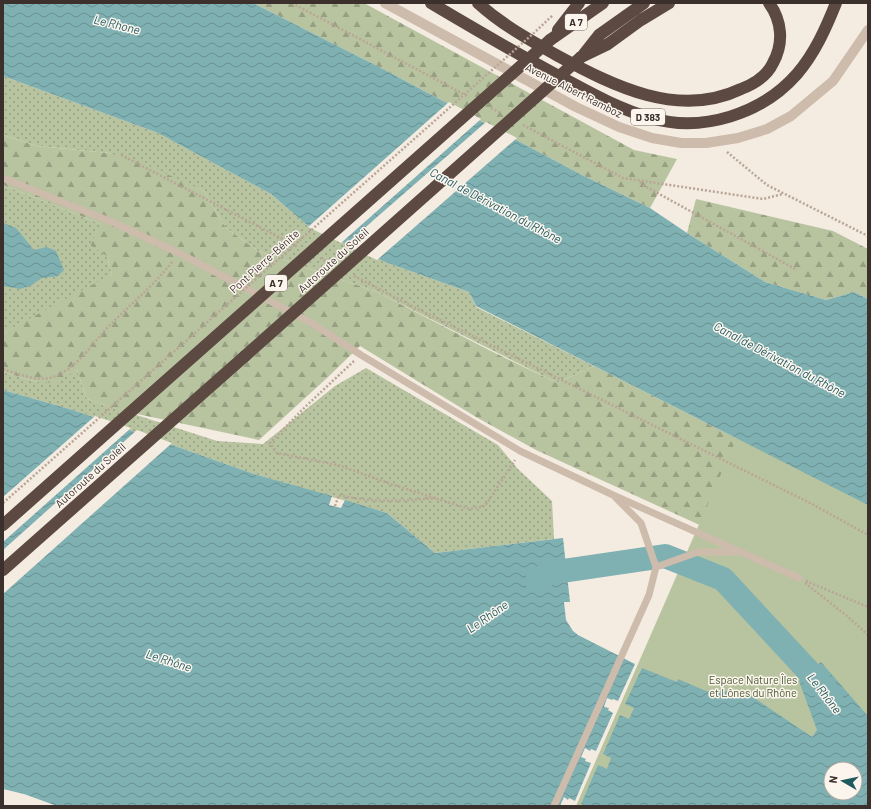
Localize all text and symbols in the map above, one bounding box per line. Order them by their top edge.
water label: Le Rhone [92,11,142,37]
road number: A 7 [565,14,587,30]
street label: Avenue Albert Ramboz [523,60,625,120]
road number: D 383 [631,109,665,125]
water label: Canal de Dérivation du Rhône [428,164,564,246]
street label: Autoroute du Soleil [295,225,371,295]
street label: Pont Pierre-Bénite [227,226,302,296]
road number: A 7 [265,275,287,291]
water label: Canal de Dérivation du Rhône [712,318,848,400]
street label: Autoroute du Soleil [52,440,128,510]
water label: Le Rhône [464,597,510,635]
water label: Le Rhône [144,646,194,674]
water label: Le Rhône [805,670,845,716]
park label: Espace Nature Îles et Lônes du Rhône [709,673,797,699]
north arrow [823,761,863,801]
text: N [826,775,840,784]

